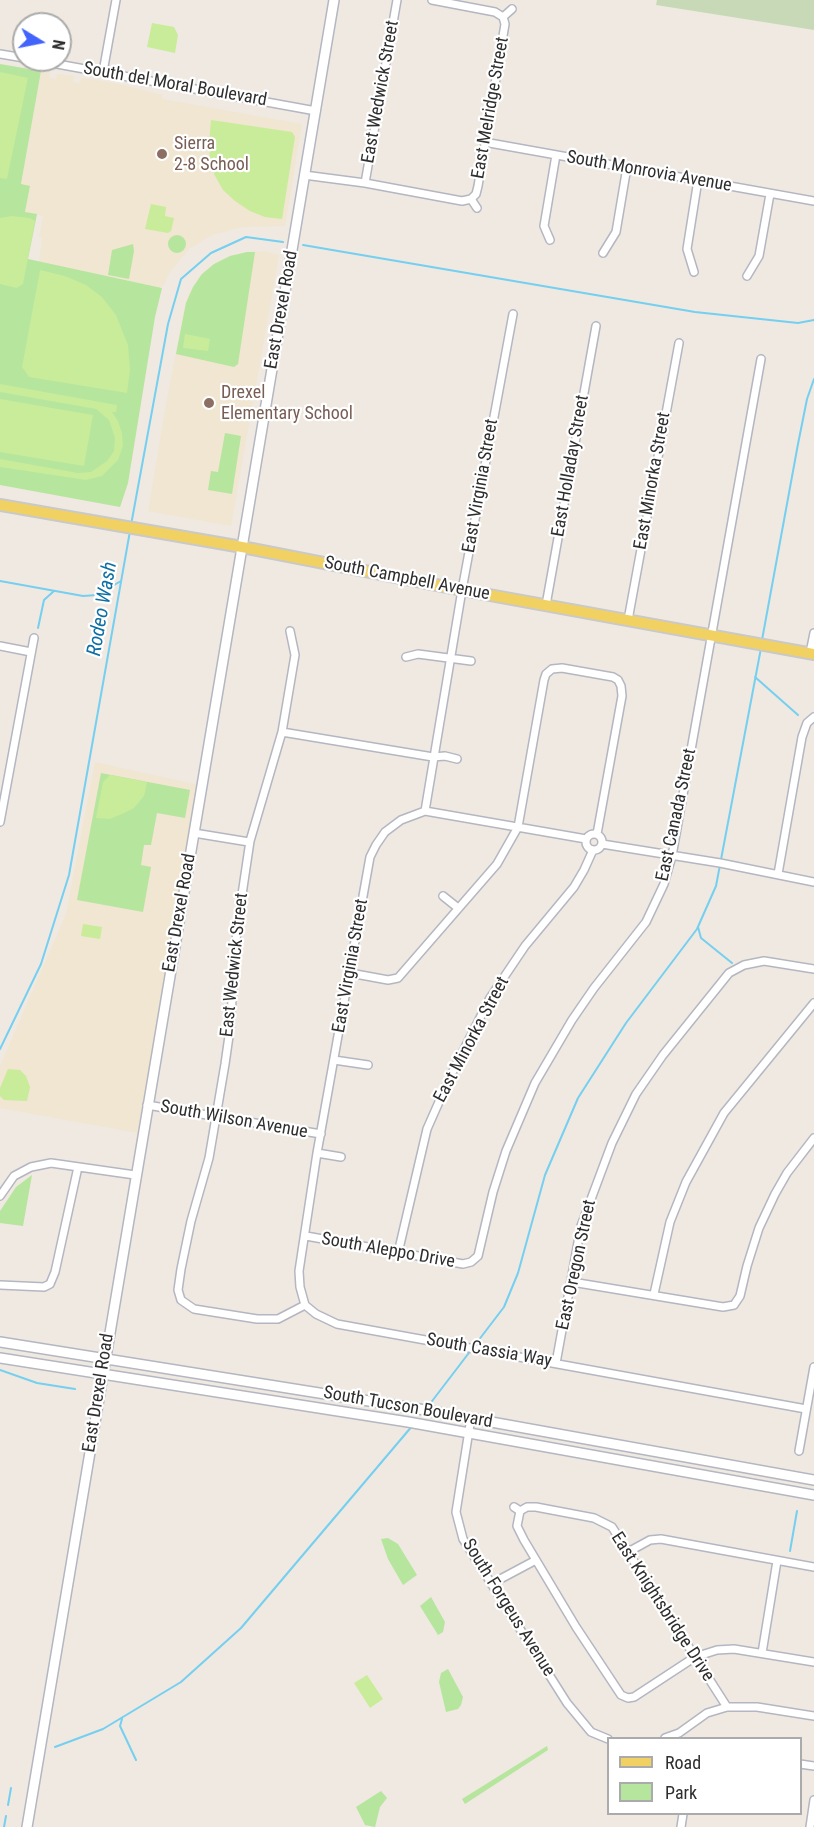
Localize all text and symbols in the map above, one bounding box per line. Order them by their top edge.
north arrow [12,12,72,72]
street label: East Wedwick Street [358,19,404,165]
street label: East Melridge Street [468,35,514,181]
text: N [48,38,68,51]
street label: South del Moral Boulevard [82,58,268,112]
place label: Sierra 2-8 School [174,133,249,176]
marker: Sierra 2-8 School [155,147,169,161]
street label: South Monrovia Avenue [565,147,733,197]
street label: East Drexel Road [261,249,303,371]
place label: Drexel Elementary School [221,382,353,424]
street label: East Holladay Street [548,393,594,539]
marker: Drexel Elementary School [202,396,216,410]
street label: East Minorka Street [630,411,676,551]
street label: East Virginia Street [459,417,503,555]
street label: South Campbell Avenue [322,552,492,606]
water label: Rodeo Wash [83,560,123,658]
street label: East Canada Street [652,747,702,883]
street label: East Drexel Road [159,852,201,974]
street label: East Wedwick Street [217,892,253,1038]
street label: East Virginia Street [329,897,373,1035]
street label: East Minorka Street [430,973,514,1107]
street label: South Wilson Avenue [159,1096,309,1144]
street label: East Oregon Street [553,1198,601,1332]
street label: South Aleppo Drive [320,1229,456,1273]
street label: South Cassia Way [425,1329,553,1373]
street label: East Drexel Road [79,1332,119,1454]
street label: South Tucson Boulevard [322,1382,494,1434]
street label: East Knightsbridge Drive [606,1528,718,1686]
street label: South Forgeus Avenue [457,1535,559,1681]
legend [607,1737,802,1815]
text: Road [665,1752,701,1773]
text: Park [665,1782,697,1803]

